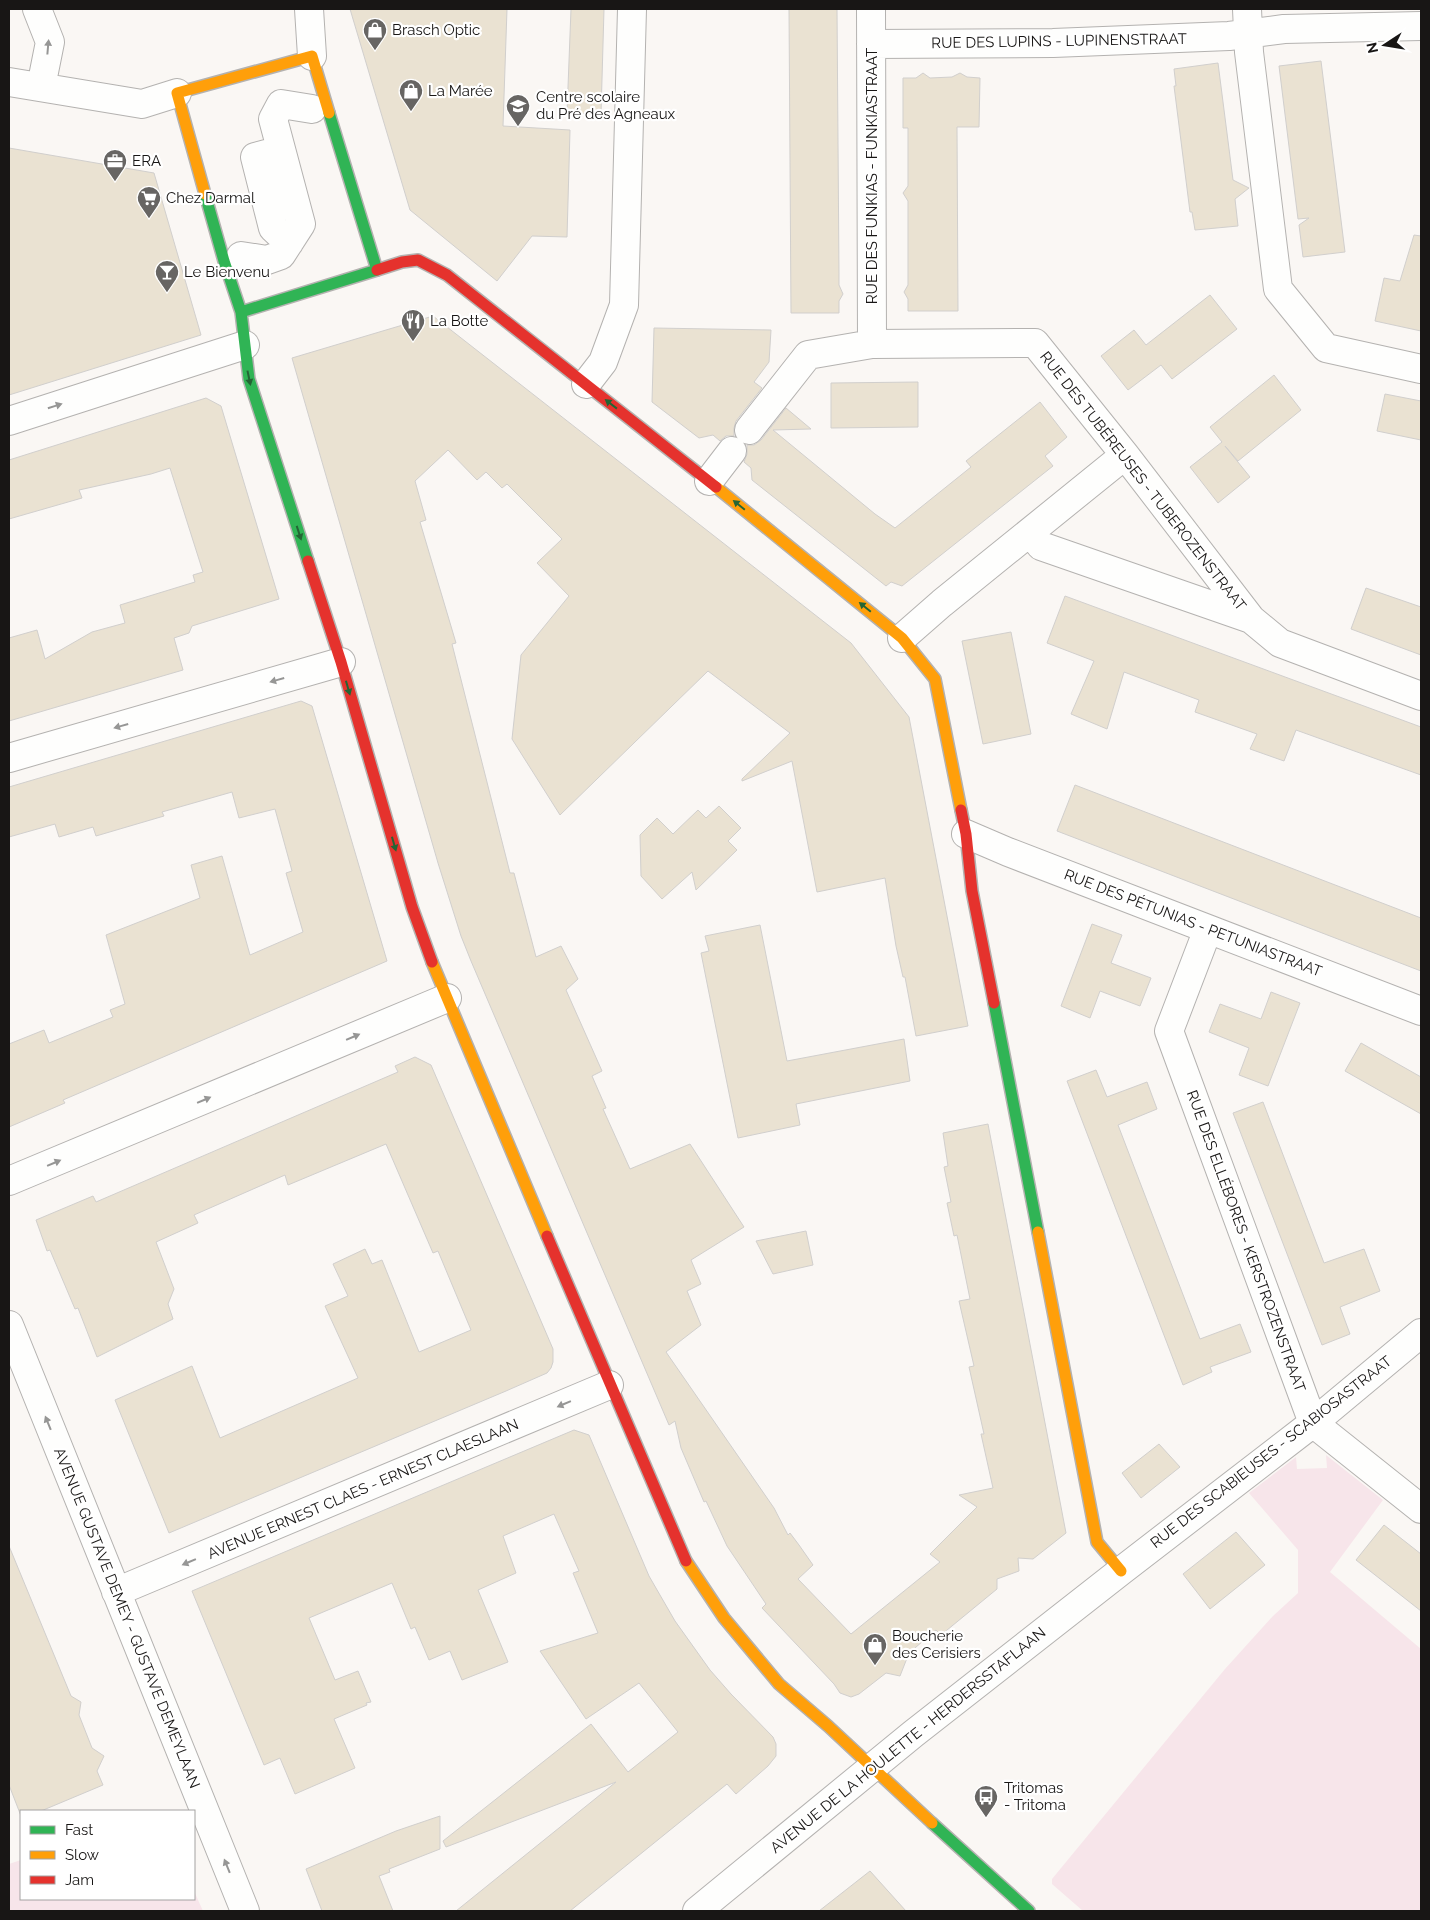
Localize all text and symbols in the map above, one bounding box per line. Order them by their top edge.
shop icon: Brasch Optic [362,17,388,51]
north arrow [1360,20,1410,70]
place label: Brasch Optic [392,21,480,39]
street label: RUE DES LUPINS - LUPINENSTRAAT [931,30,1187,52]
one-way arrow [45,39,53,55]
text: N [1363,41,1381,55]
street label: RUE DES FUNKIAS - FUNKIASTRAAT [863,48,881,304]
shop icon: La Marée [398,78,424,112]
place label: La Marée [428,82,493,100]
place label: Centre scolaire du Pré des Agneaux [536,88,676,123]
school or university icon: Centre scolaire du Pré des Agneaux [505,93,531,127]
office icon: ERA [102,148,128,182]
place label: ERA [132,152,161,170]
supermarket icon: Chez Darmal [136,185,162,219]
place label: Chez Darmal [166,189,256,207]
bar icon: Le Bienvenu [154,259,180,293]
place label: Le Bienvenu [184,263,270,281]
restaurant icon: La Botte [400,308,426,342]
place label: La Botte [430,312,488,330]
street label: RUE DES TUBÉREUSES - TUBEROZENSTRAAT [1036,348,1250,614]
one-way arrow [246,371,254,387]
one-way arrow [605,398,618,409]
one-way arrow [48,401,63,409]
one-way arrow [732,499,745,510]
one-way arrow [296,525,303,540]
one-way arrow [858,602,871,613]
one-way arrow [270,677,285,685]
one-way arrow [345,680,353,695]
one-way arrow [113,722,128,730]
one-way arrow [390,836,398,851]
street label: RUE DES PÉTUNIAS - PETUNIASTRAAT [1062,865,1324,981]
one-way arrow [346,1033,361,1040]
street label: RUE DES ELLÉBORES - KERSTROZENSTRAAT [1183,1088,1309,1394]
one-way arrow [197,1095,211,1103]
one-way arrow [47,1158,61,1166]
street label: RUE DES SCABIEUSES - SCABIOSASTRAAT [1147,1352,1395,1552]
one-way arrow [556,1400,571,1408]
street label: AVENUE ERNEST CLAES - ERNEST CLAESLAAN [205,1415,521,1563]
one-way arrow [44,1416,52,1430]
street label: AVENUE GUSTAVE DEMEY - GUSTAVE DEMEYLAAN [50,1445,204,1791]
one-way arrow [182,1559,196,1567]
street label: AVENUE DE LA HOULETTE - HERDERSSTAFLAAN [767,1623,1049,1857]
place label: Boucherie des Cerisiers [892,1627,981,1662]
shop icon: Boucherie des Cerisiers [862,1632,888,1666]
place label: Tritomas - Tritoma [1004,1779,1066,1814]
bus stop icon: Tritomas - Tritoma [973,1784,999,1818]
legend [20,1810,195,1900]
text: Fast [65,1821,93,1839]
text: Slow [65,1846,99,1864]
one-way arrow [222,1859,230,1873]
text: Jam [65,1871,94,1889]

